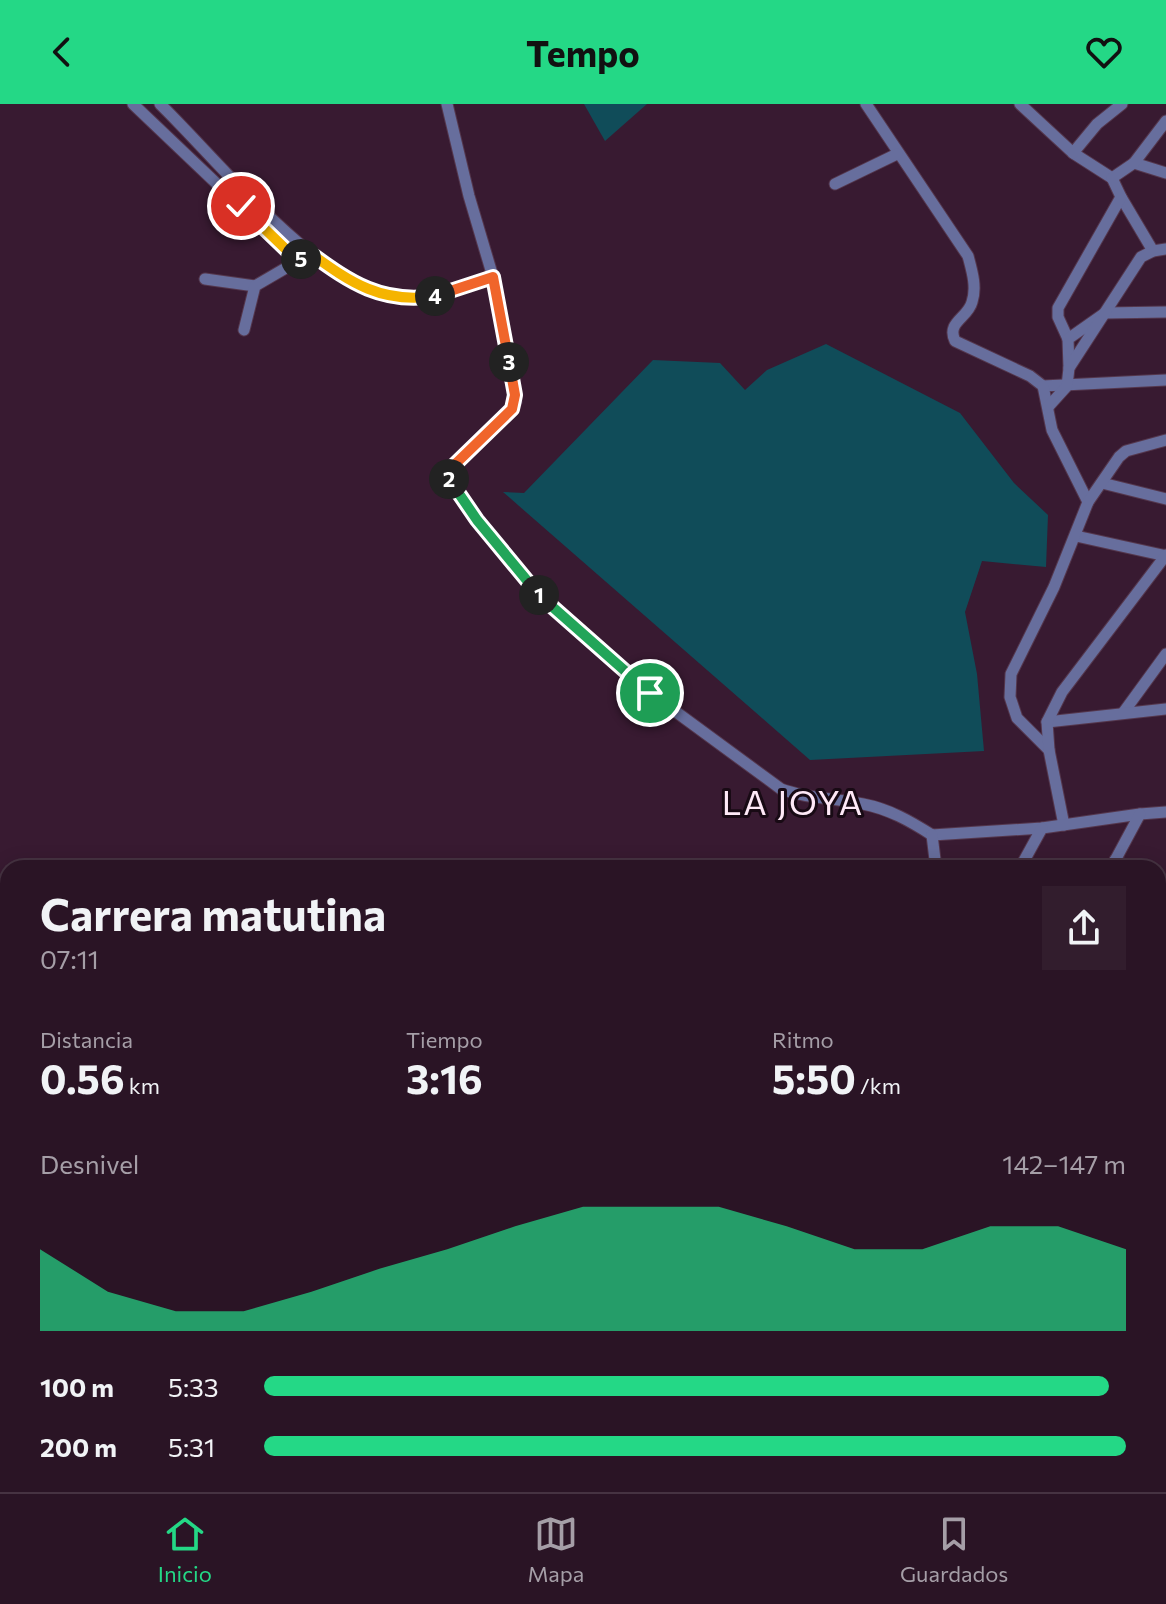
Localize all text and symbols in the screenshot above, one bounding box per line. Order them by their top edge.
icon: back [40,30,84,74]
text: Tempo [526,30,640,74]
icon: heart [1082,30,1126,74]
pin [207,172,275,240]
icon: check [219,184,263,228]
pin: 5 [281,239,321,279]
text: 5 [295,245,307,272]
pin: 4 [415,276,455,316]
text: 4 [428,282,442,309]
pin: 3 [489,342,529,382]
text: 3 [503,348,515,375]
pin: 2 [429,459,469,499]
text: 2 [443,465,455,492]
pin: 1 [519,575,559,615]
text: 1 [534,581,544,608]
pin [616,659,684,727]
icon: arrive [628,671,672,715]
district label: LA JOYA [722,780,864,822]
text: Carrera matutina [40,886,386,940]
button: share [1042,886,1126,970]
text: 07:11 [40,943,99,974]
text: Distancia [40,1026,133,1053]
text: Tiempo [406,1026,483,1053]
text: Ritmo [772,1026,834,1053]
text: 0.56 [40,1053,125,1102]
text: 3:16 [406,1053,483,1102]
text: 5:50 [772,1053,856,1102]
text: km [125,1072,160,1099]
text: /km [856,1072,901,1099]
text: Desnivel [40,1148,139,1179]
text: 142–147 m [1002,1148,1126,1179]
text: 100 m [40,1371,114,1402]
text: 5:33 [168,1371,219,1402]
text: 200 m [40,1431,117,1462]
text: 5:31 [168,1431,215,1462]
tab: Inicio [158,1512,212,1587]
tab: Mapa [528,1512,584,1587]
tab: Guardados [900,1512,1008,1587]

